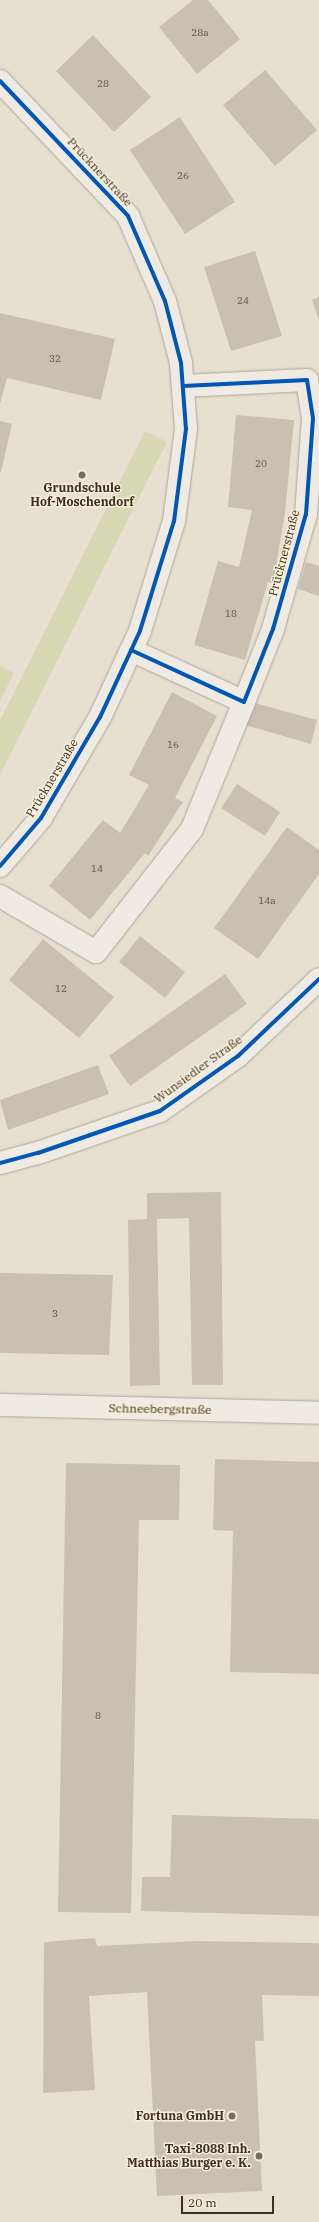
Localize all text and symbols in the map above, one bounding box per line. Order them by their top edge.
house number: 28a [191,27,209,39]
house number: 28 [97,78,109,90]
street label: Prücknerstraße [64,135,136,209]
house number: 26 [177,170,189,182]
house number: 24 [237,295,249,307]
house number: 32 [49,353,61,365]
house number: 20 [255,458,267,470]
marker: Grundschule Hof-Moschendorf [77,470,87,480]
place label: Grundschule Hof-Moschendorf [30,481,134,509]
street label: Prücknerstraße [266,508,302,598]
house number: 18 [225,608,237,620]
street label: Prücknerstraße [23,736,81,820]
house number: 16 [167,739,179,751]
house number: 14 [91,863,103,875]
house number: 14a [258,895,276,907]
house number: 12 [55,983,67,995]
street label: Wunsiedler Straße [151,1032,245,1106]
house number: 3 [52,1308,58,1320]
street label: Schneebergstraße [108,1401,212,1417]
house number: 8 [95,1710,101,1722]
place label: Fortuna GmbH [136,2109,224,2123]
marker: Fortuna GmbH [227,2111,237,2121]
place label: Taxi-8088 Inh. Matthias Burger e. K. [127,2142,251,2170]
marker: Taxi-8088 Inh. Matthias Burger e. K. [254,2151,264,2161]
scale bar [183,2188,276,2214]
text: 20 m [188,2195,217,2210]

